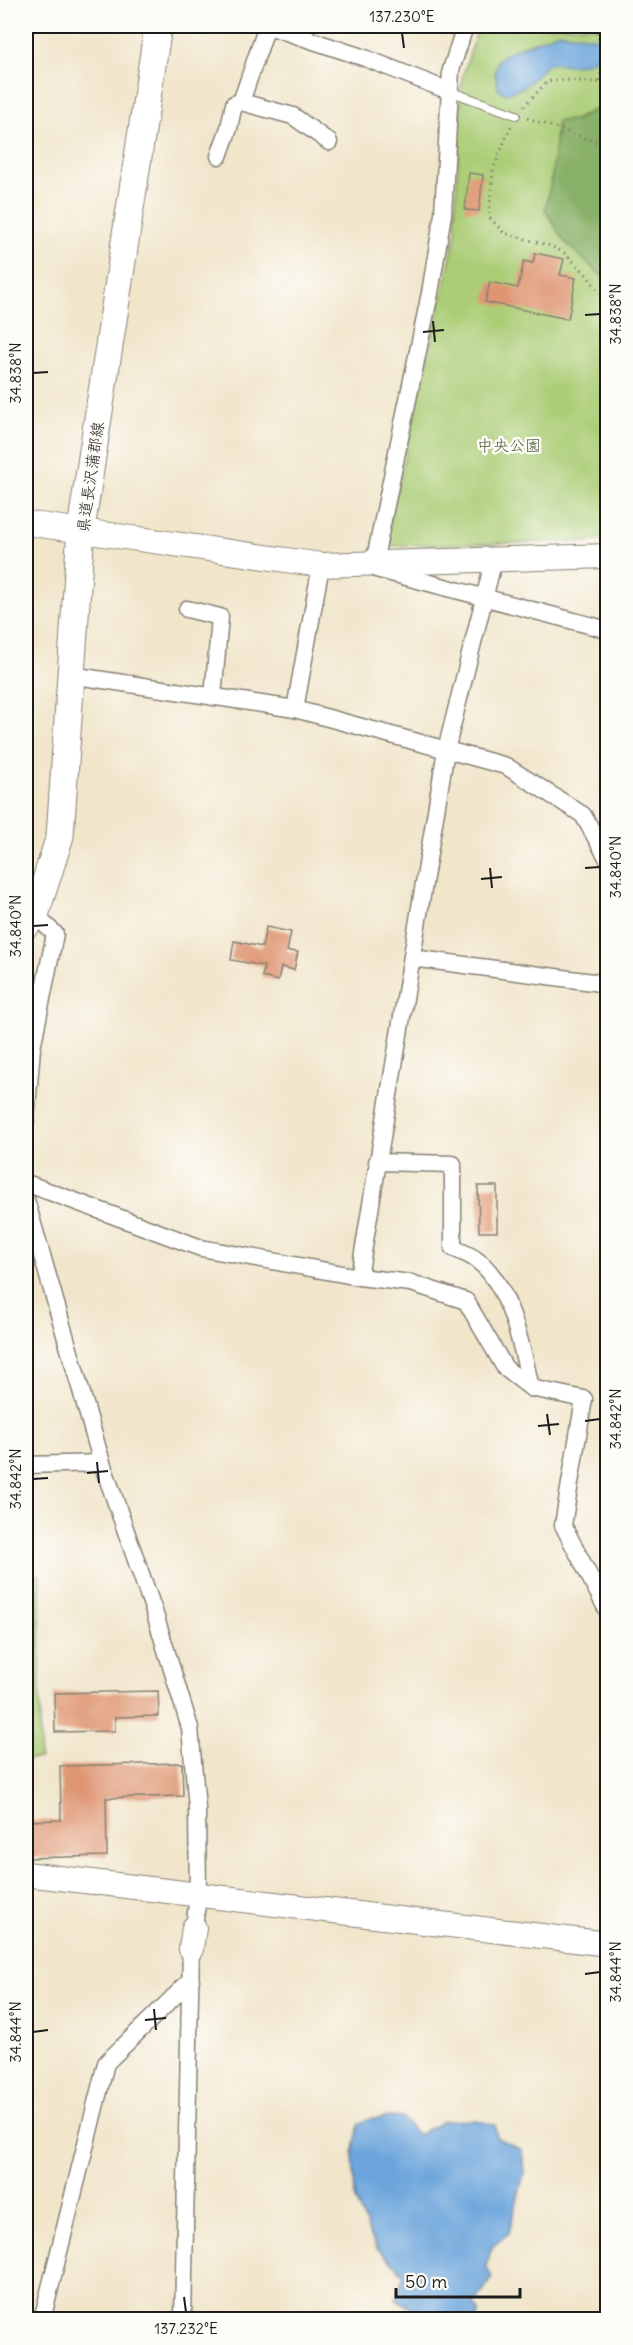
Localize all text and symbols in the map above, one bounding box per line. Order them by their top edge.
text: 137.230°E [369,7,435,26]
text: 34.838°N [606,283,625,345]
text: 34.838°N [6,342,25,404]
street label: 県道長沢蒲郡線 [72,420,108,534]
park label: 中央公園 [477,435,541,455]
text: 34.840°N [606,836,625,898]
text: 34.840°N [6,895,25,957]
text: 34.842°N [606,1388,625,1450]
text: 34.842°N [6,1448,25,1510]
text: 34.844°N [606,1941,625,2003]
text: 34.844°N [6,2001,25,2063]
scale bar [396,2261,520,2299]
text: 50 m [405,2270,447,2293]
text: 137.232°E [154,2319,218,2338]

